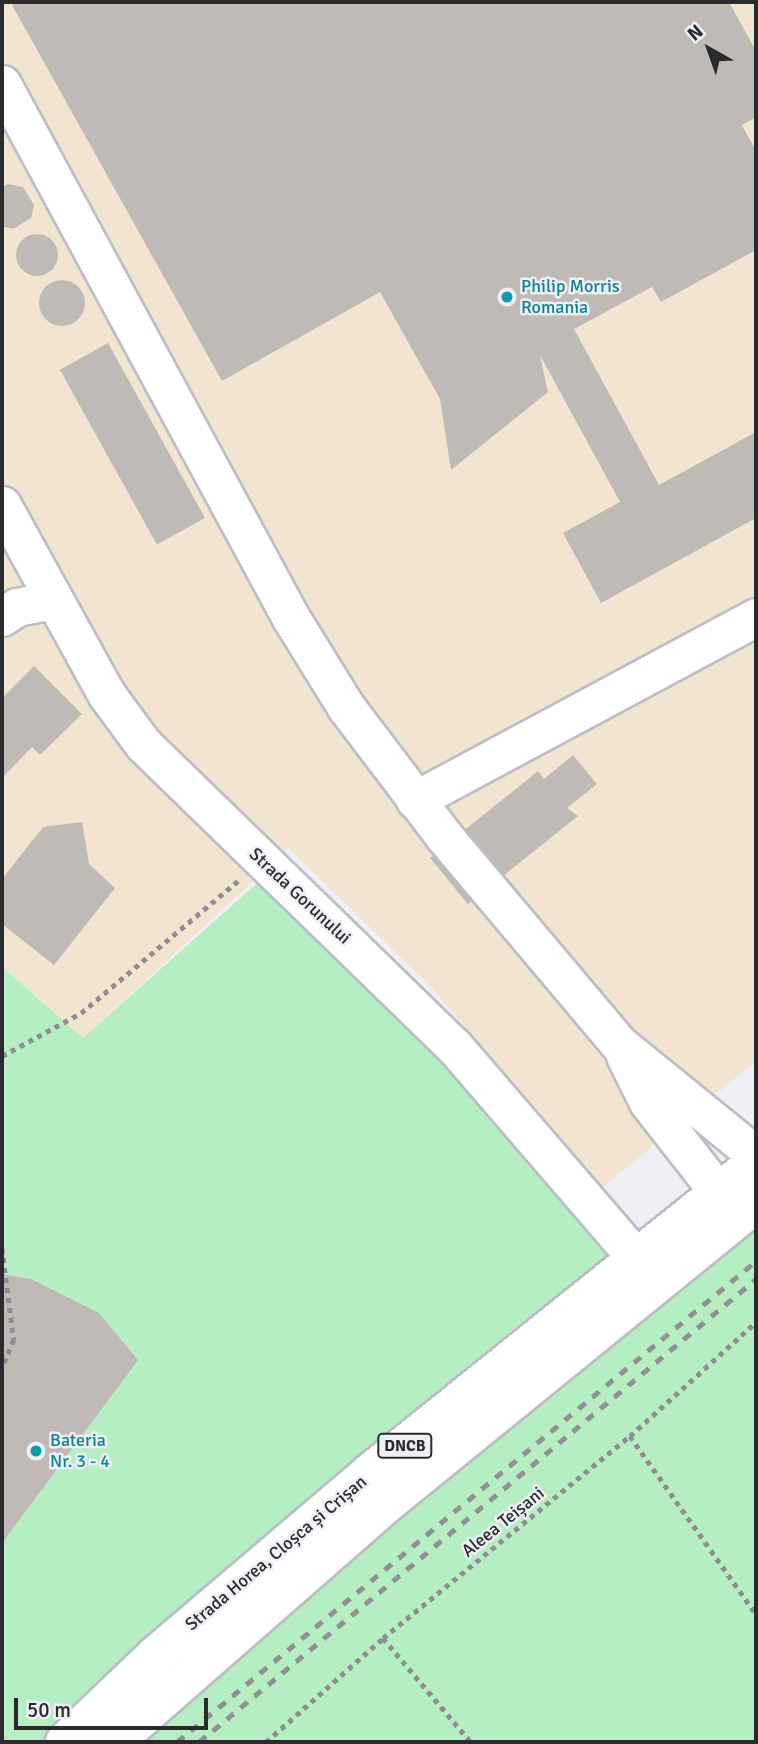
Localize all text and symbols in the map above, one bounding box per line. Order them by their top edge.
north arrow [674,14,744,84]
text: N [683,19,708,46]
place label: Philip Morris Romania [521,276,620,318]
marker: Philip Morris Romania [499,289,515,305]
street label: Strada Gorunului [245,843,355,949]
place label: Bateria Nr. 3 - 4 [50,1430,110,1472]
road number: DNCB [377,1434,433,1458]
marker: Bateria Nr. 3 - 4 [28,1443,44,1459]
street label: Strada Horea, Cloșca și Crișan [181,1471,371,1635]
street label: Aleea Teișani [457,1482,549,1562]
scale bar [18,1684,212,1728]
text: 50 m [27,1697,71,1723]

